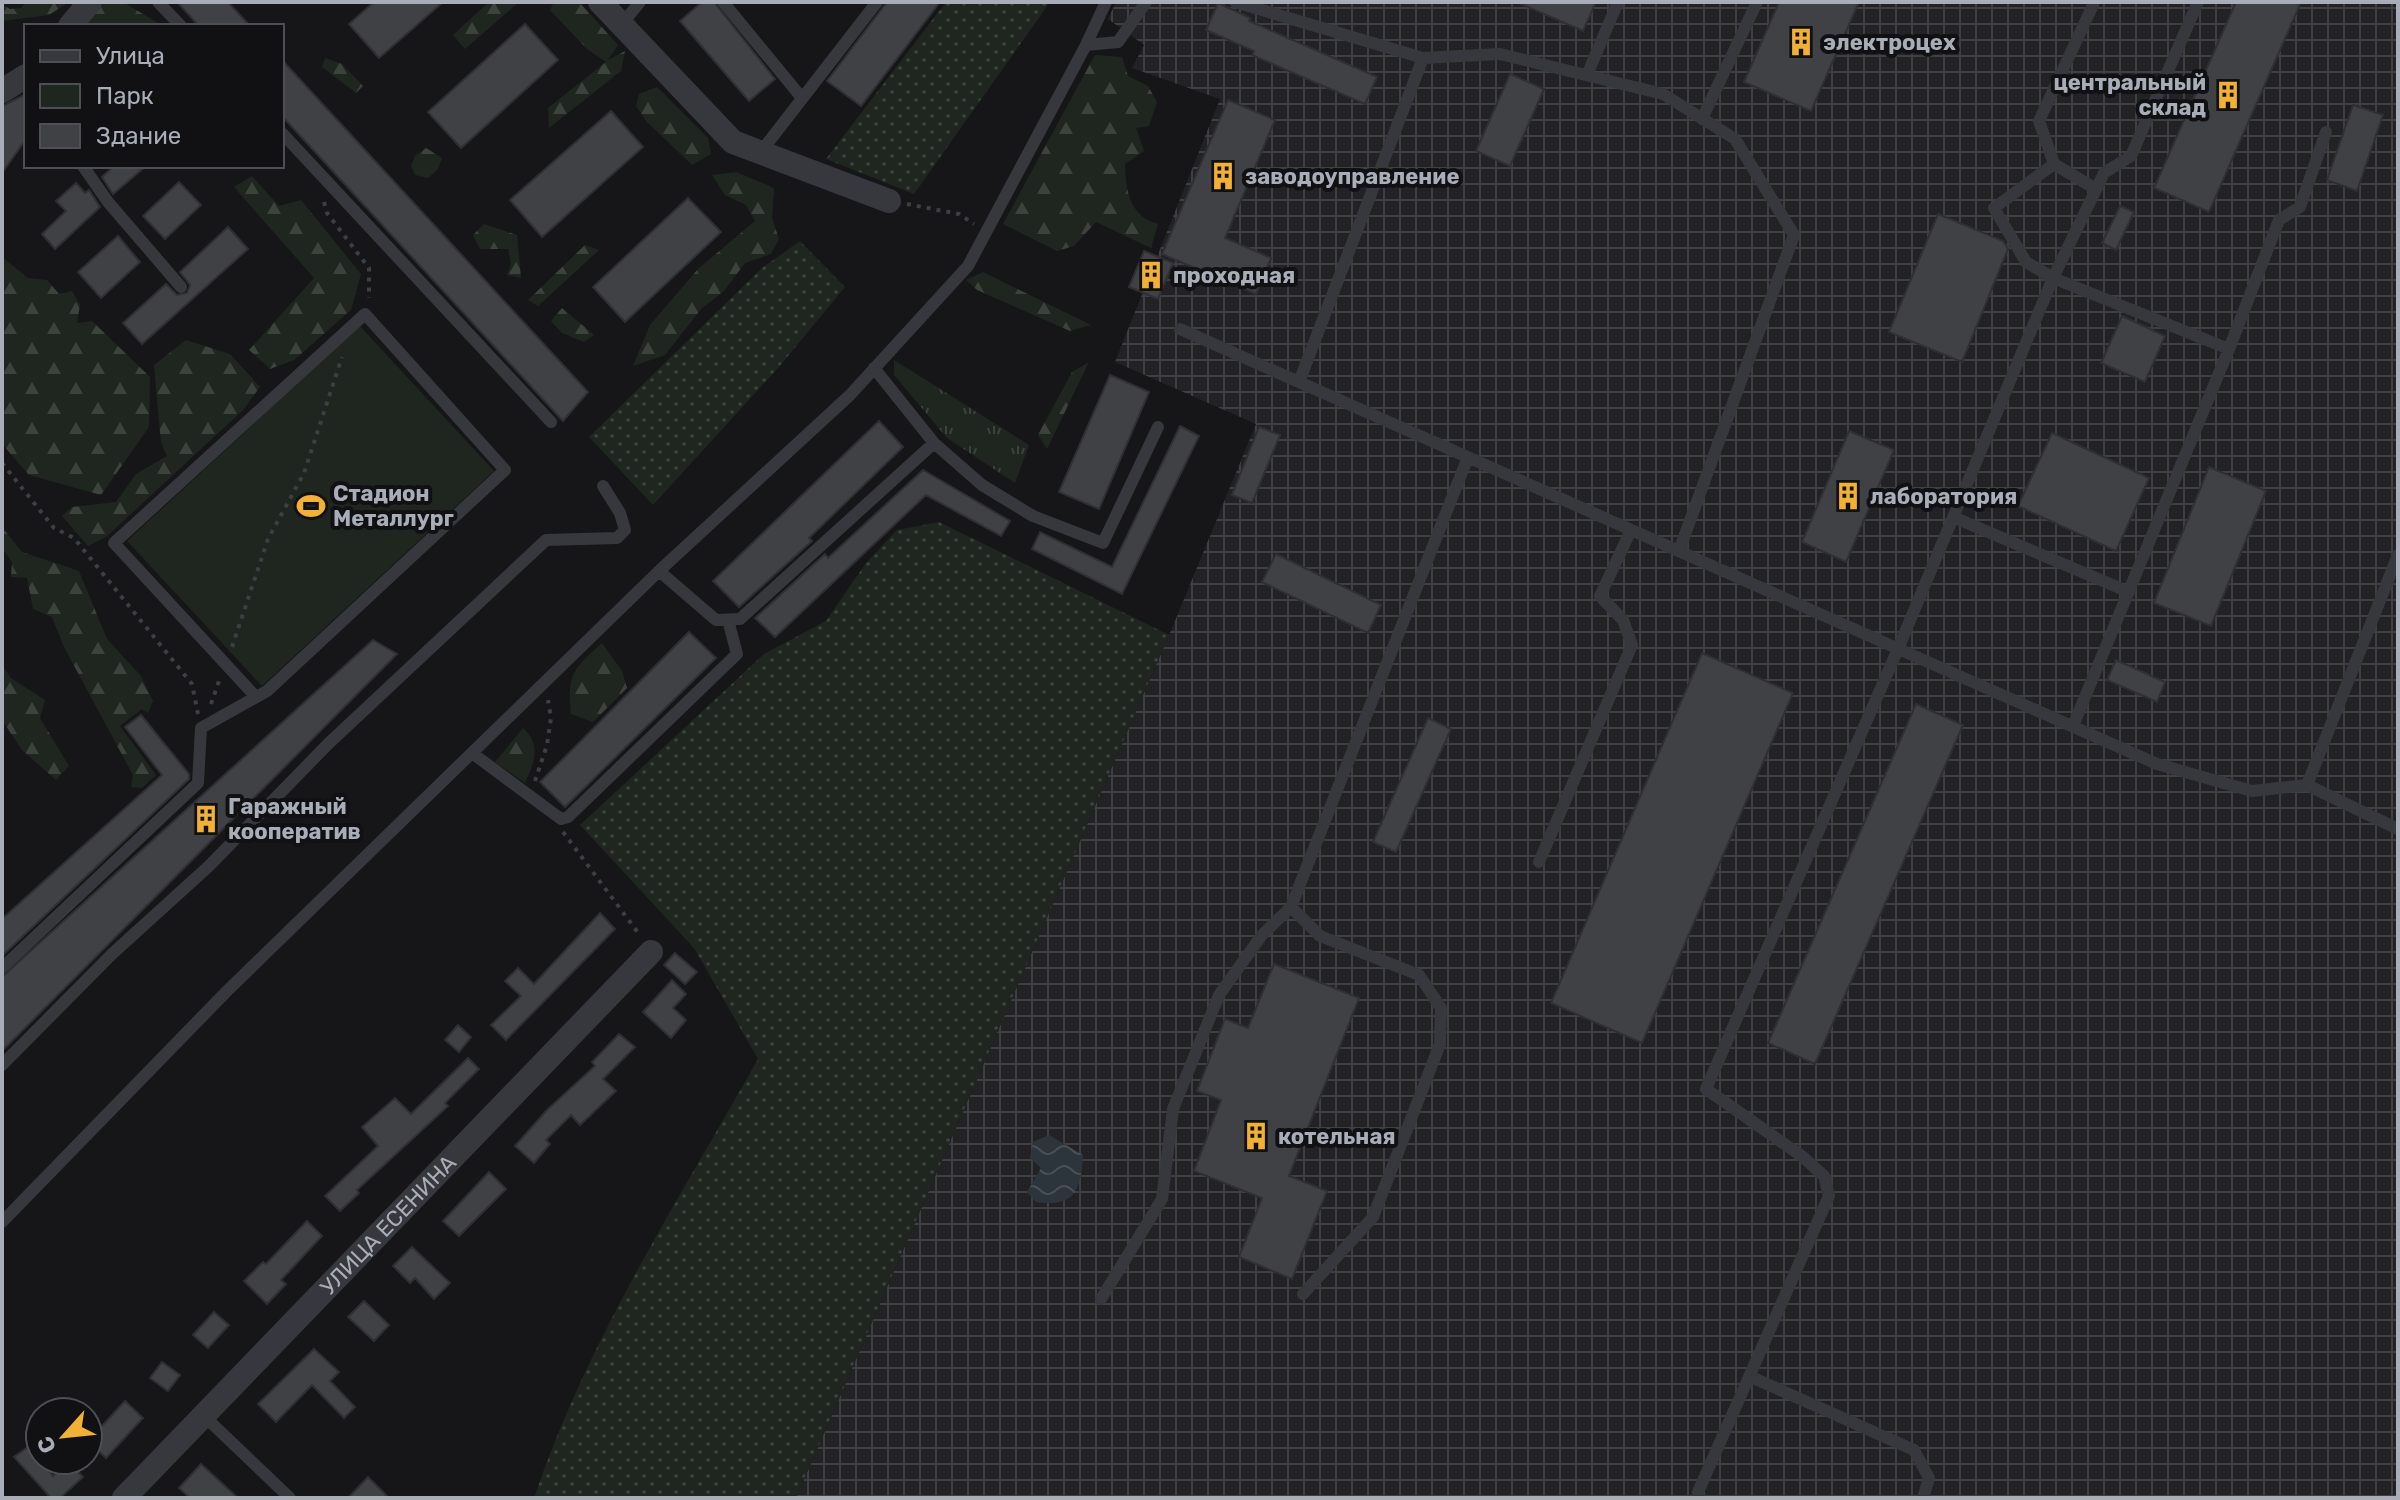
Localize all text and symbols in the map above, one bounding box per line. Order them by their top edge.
legend [24,24,284,168]
building icon: электроцех [1786,27,1816,57]
place label: электроцех [1823,29,1956,56]
text: Улица [96,42,165,70]
place label: центральный склад [2053,69,2206,121]
building icon: центральный склад [2213,80,2243,110]
text: Парк [96,82,154,110]
text: Здание [96,122,181,150]
building icon: заводоуправление [1208,161,1238,191]
place label: заводоуправление [1245,163,1459,190]
building icon: проходная [1136,260,1166,290]
place label: проходная [1173,262,1295,289]
place label: Стадион Металлург [333,480,454,532]
building icon: лаборатория [1833,481,1863,511]
place label: лаборатория [1870,483,2017,510]
sports icon: Стадион Металлург [296,491,326,521]
place label: Гаражный кооператив [228,793,361,845]
building icon: Гаражный кооператив [191,804,221,834]
building icon: котельная [1241,1121,1271,1151]
place label: котельная [1278,1123,1396,1150]
street label: УЛИЦА ЕСЕНИНА [315,1149,462,1301]
north arrow [24,1396,104,1476]
text: С [31,1432,62,1458]

